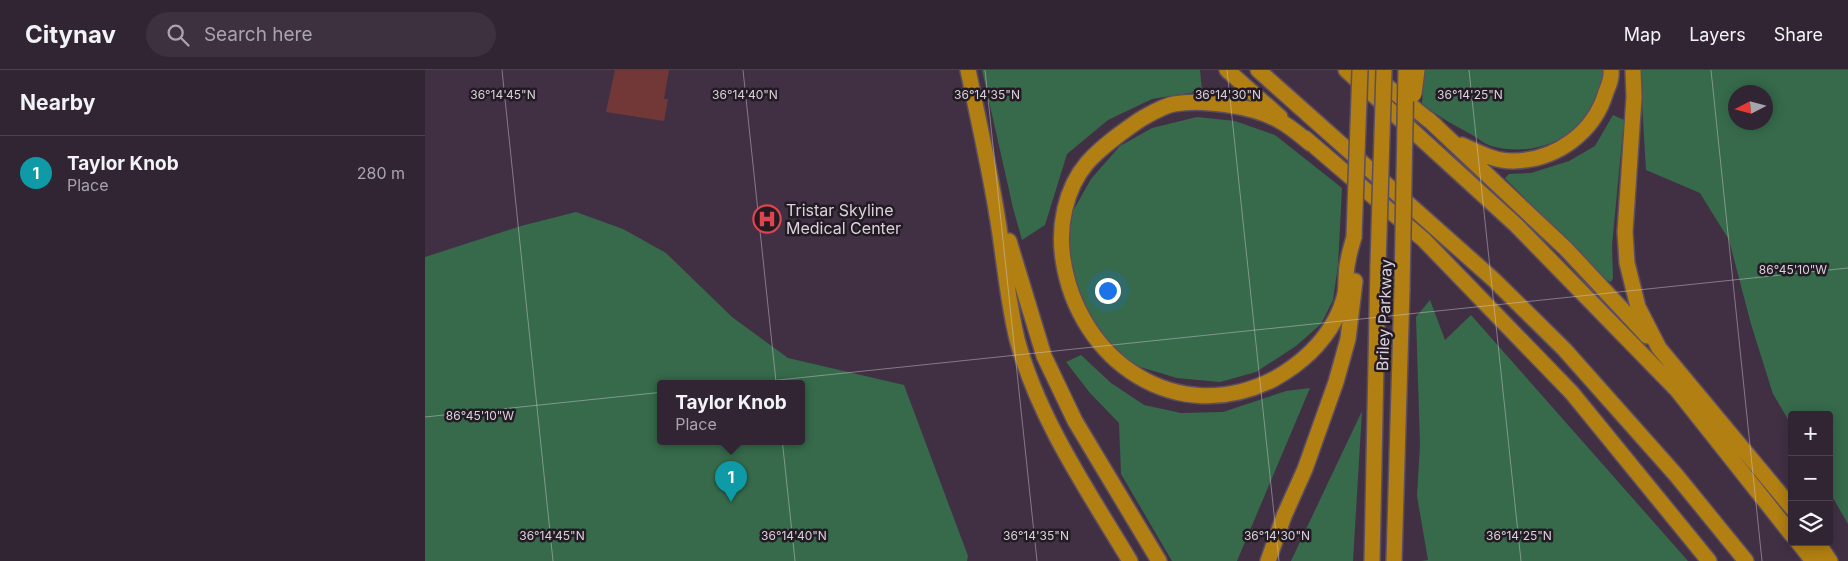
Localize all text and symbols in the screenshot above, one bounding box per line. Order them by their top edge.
search box [146,12,496,57]
text: Citynav [25,20,116,49]
icon: search [164,21,192,49]
text: Search here [204,23,313,46]
text: Map [1624,24,1661,45]
text: Layers [1689,24,1746,45]
text: Share [1774,24,1823,45]
north arrow [1728,85,1773,130]
text: 36°14'45"N [470,87,536,102]
text: 36°14'40"N [712,87,778,102]
text: 36°14'35"N [954,87,1020,102]
text: 36°14'30"N [1195,87,1261,102]
text: 36°14'25"N [1437,87,1503,102]
text: Nearby [20,90,95,115]
text: Taylor Knob [67,152,179,175]
text: 1 [33,163,39,183]
text: 280 m [357,163,405,183]
text: Place [67,175,109,195]
place label: Tristar Skyline Medical Center [786,200,901,238]
hospital icon: Tristar Skyline Medical Center [752,204,782,234]
street label: Briley Parkway [1372,259,1396,371]
text: 86°45'10"W [1759,262,1827,277]
your location [1095,278,1121,304]
popup [657,380,805,445]
text: Taylor Knob [675,391,787,414]
text: 86°45'10"W [446,408,514,423]
map controls [1788,411,1833,546]
button: + [1788,411,1833,456]
text: Place [675,414,717,434]
button: − [1788,456,1833,501]
pin: 1 [715,461,747,502]
button: layers [1788,501,1833,546]
text: 36°14'45"N [519,528,585,543]
text: 36°14'40"N [761,528,827,543]
text: 36°14'35"N [1003,528,1069,543]
text: 36°14'30"N [1244,528,1310,543]
text: 36°14'25"N [1486,528,1552,543]

